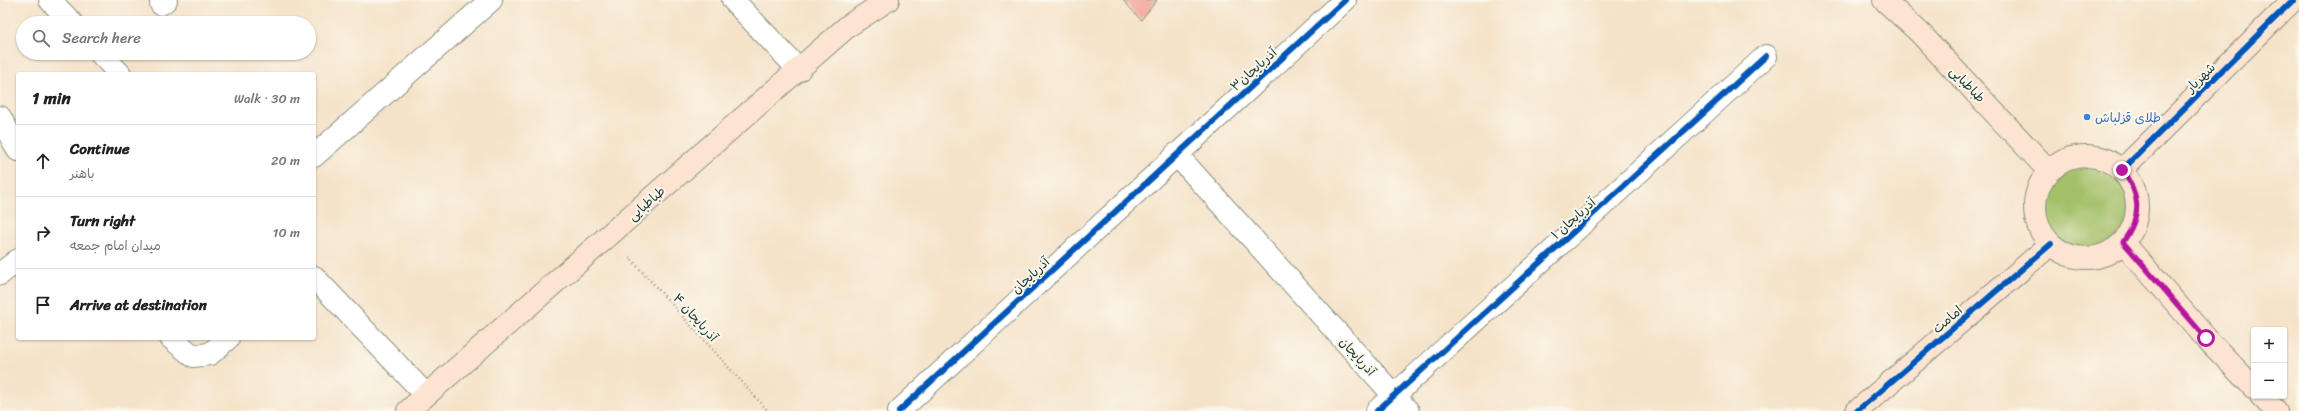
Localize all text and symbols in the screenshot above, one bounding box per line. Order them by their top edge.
search box [16,16,316,60]
text: Search here [62,25,141,51]
icon: search [30,27,52,49]
street label: آذربایجان۳ [1224,41,1283,97]
street label: شهریار [2179,57,2221,99]
street label: طباطبایی [1944,60,1991,108]
text: 1 min [32,83,71,113]
text: Walk · 30 m [234,87,300,110]
place label: طلای قزلباش [2095,106,2161,129]
marker: طلای قزلباش [2082,112,2092,122]
text: Continue [70,136,130,162]
text: 20 m [271,149,300,172]
icon: ahead [32,150,54,172]
route end [2113,161,2131,179]
text: باهنر [70,162,94,185]
street label: طباطبایی [622,180,671,227]
street label: آذربایجان ۱ [1545,191,1602,245]
text: Turn right [70,208,135,234]
text: 10 m [273,221,300,244]
icon: right [32,222,54,244]
text: میدان امام جمعه [70,234,161,257]
street label: آذربایجان [1006,251,1056,300]
street label: آذربایجان ۴ [667,288,725,348]
text: Arrive at destination [70,292,207,318]
icon: arrive [32,294,54,316]
street label: امامت [1927,299,1968,339]
map controls [2251,327,2287,399]
button: + [2251,327,2287,363]
route start [2197,329,2215,347]
street label: آذربایجان [1334,331,1382,382]
button: − [2251,363,2287,399]

